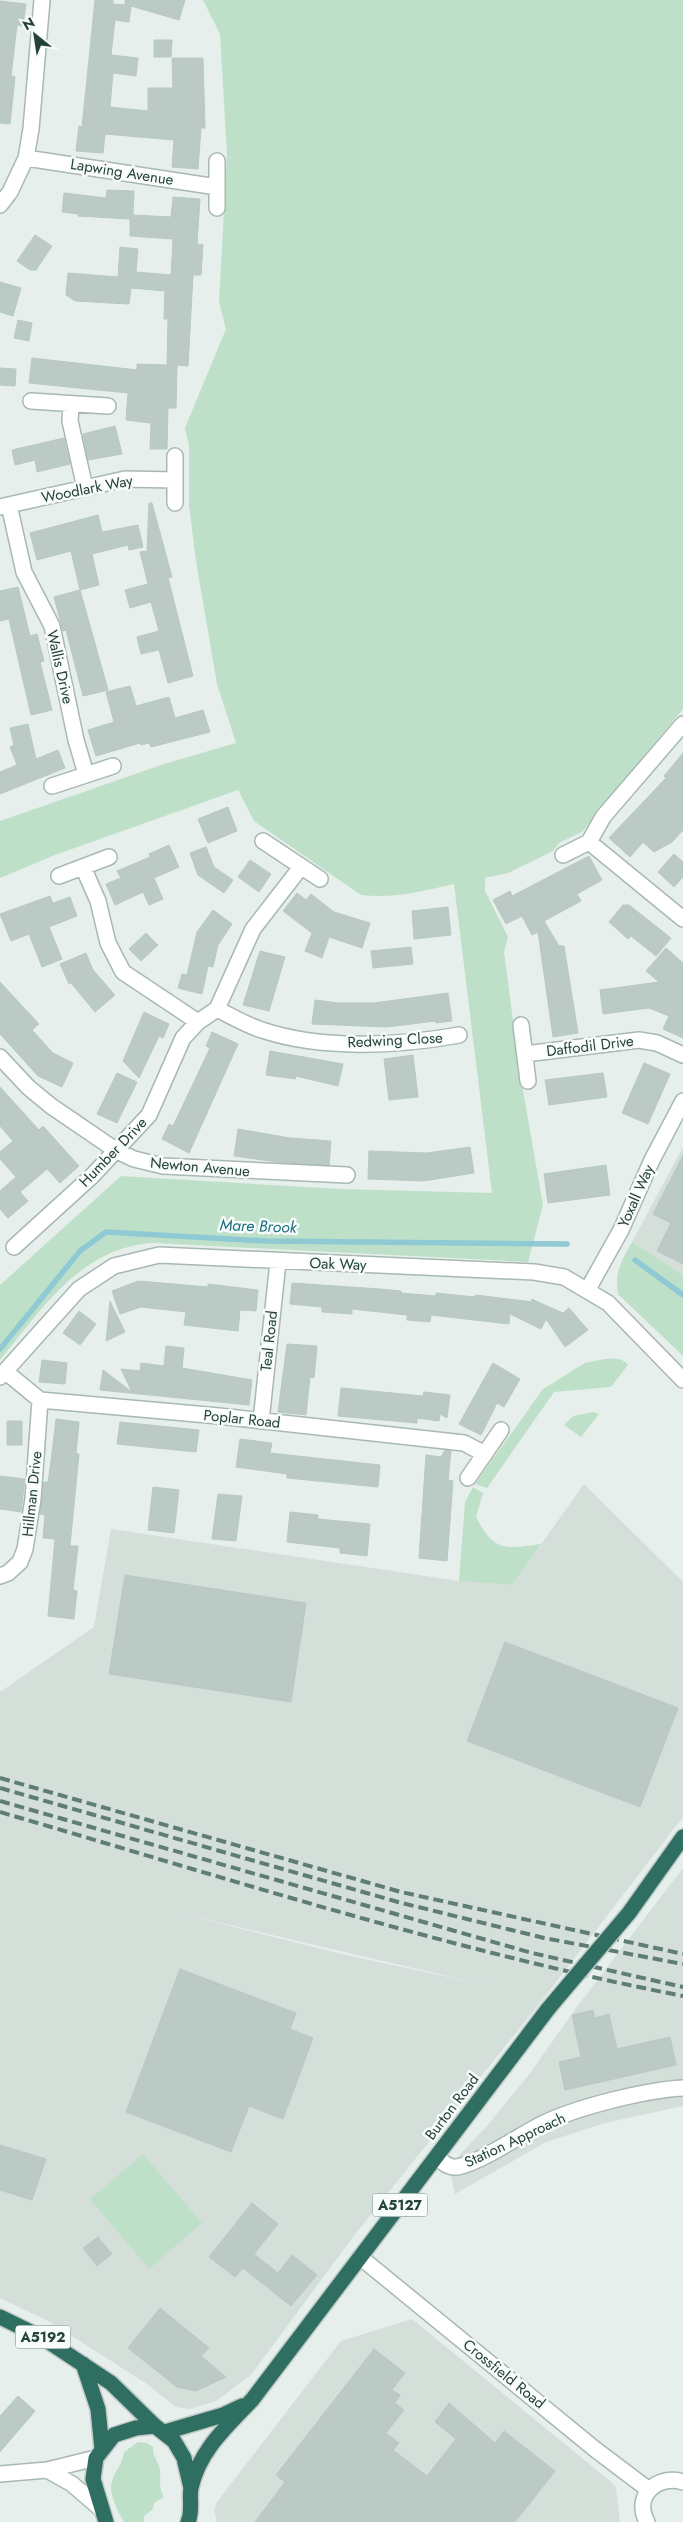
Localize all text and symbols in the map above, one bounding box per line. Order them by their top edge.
north arrow [10,10,60,60]
text: N [19,12,38,35]
street label: Lapwing Avenue [69,153,175,191]
street label: Woodlark Way [39,469,135,509]
street label: Wallis Drive [41,628,79,706]
street label: Redwing Close [347,1027,443,1053]
street label: Daffodil Drive [545,1030,635,1062]
street label: Humber Drive [74,1112,152,1192]
street label: Newton Avenue [149,1152,251,1182]
street label: Yoxall Way [612,1161,660,1231]
water label: Mare Brook [219,1213,298,1239]
street label: Oak Way [309,1252,367,1276]
street label: Teal Road [255,1310,283,1372]
street label: Poplar Road [202,1404,282,1434]
street label: Hillman Drive [17,1450,47,1538]
street label: Burton Road [420,2069,484,2145]
street label: Station Approach [461,2107,569,2173]
road number: A5127 [372,2194,428,2216]
road number: A5192 [15,2326,70,2348]
street label: Crossfield Road [458,2334,550,2414]

